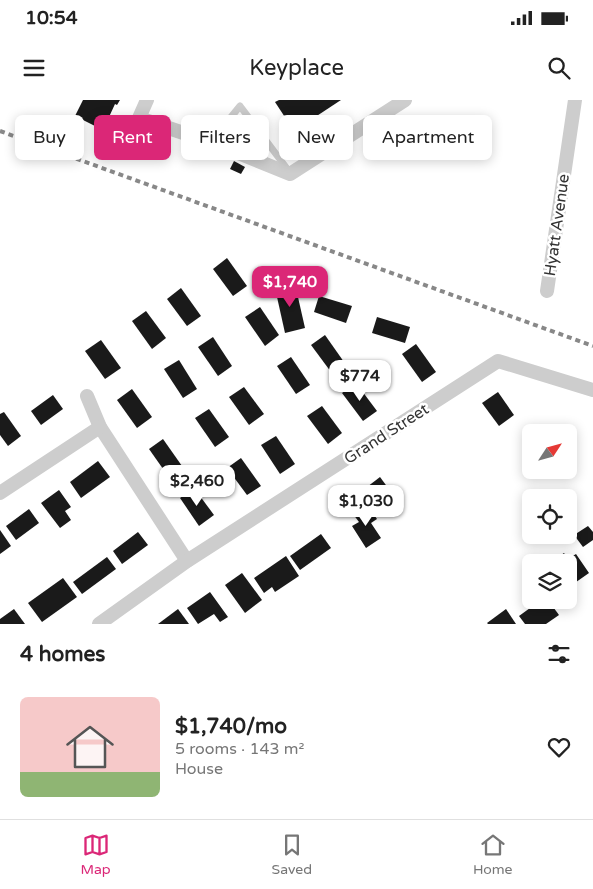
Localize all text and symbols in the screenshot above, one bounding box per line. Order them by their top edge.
text: 10:54 [25,7,78,29]
icon: menu [20,54,48,82]
icon: search [545,54,573,82]
text: Keyplace [249,55,344,81]
chip: Buy [15,115,84,160]
chip: Rent [94,115,171,160]
chip: Filters [181,115,269,160]
chip: New [279,115,353,160]
chip: Apartment [363,115,492,160]
street label: Hyatt Avenue [540,173,574,277]
pin: $1,740 [249,266,331,308]
text: $1,740 [263,272,317,292]
pin: $774 [330,360,390,402]
text: $774 [340,366,380,386]
street label: Grand Street [340,399,433,469]
north arrow [522,424,578,479]
map controls [522,424,577,609]
pin: $2,460 [156,464,238,507]
text: $2,460 [170,471,224,491]
pin: $1,030 [325,484,407,527]
button: locate [522,489,577,544]
text: $1,030 [339,491,393,511]
button: layers [522,554,577,609]
icon: filters [545,640,573,668]
text: 4 homes [20,642,105,667]
text: $1,740/mo [175,714,287,739]
icon: home [60,717,120,777]
icon: heart [545,733,573,761]
text: 5 rooms · 143 m² [175,739,304,759]
text: House [175,759,223,779]
tab: Map [80,831,111,878]
tab: Saved [272,831,312,878]
tab: Home [473,831,513,878]

